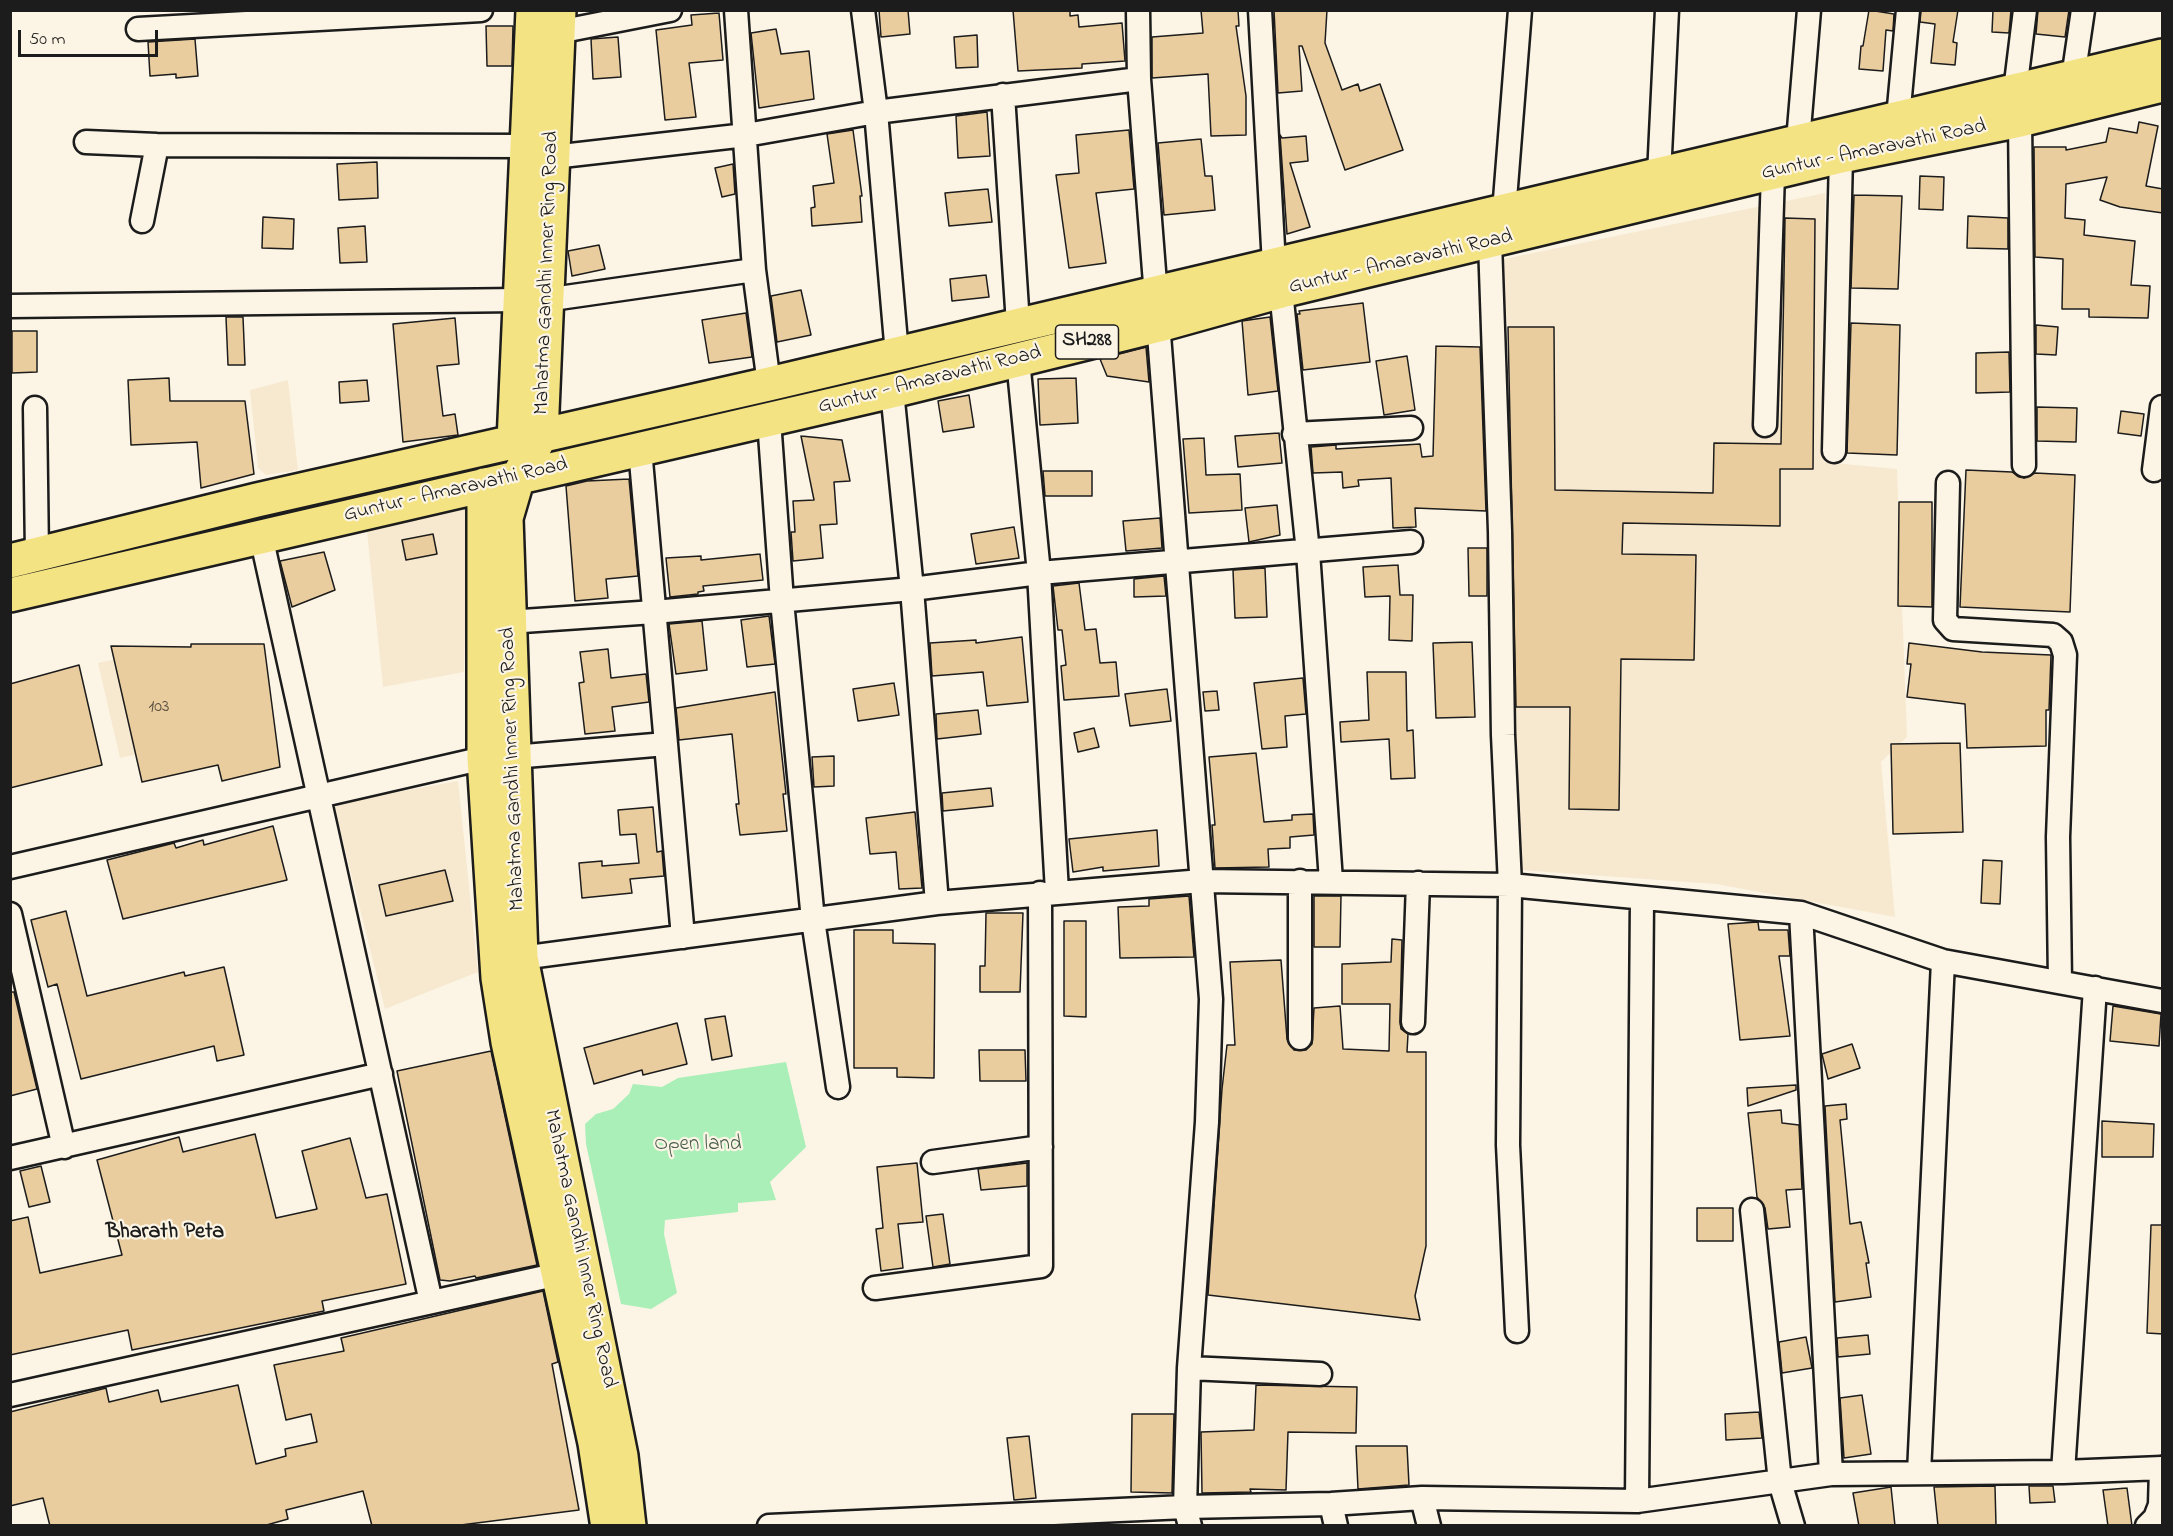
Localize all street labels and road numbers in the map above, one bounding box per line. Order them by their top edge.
street label: Guntur - Amaravathi Road [1759,115,1989,187]
street label: Mahatma Gandhi Inner Ring Road [530,131,566,415]
street label: Guntur - Amaravathi Road [1287,225,1515,301]
road number: SH288 [1056,325,1118,359]
street label: Guntur - Amaravathi Road [816,341,1044,421]
street label: Guntur - Amaravathi Road [342,453,570,529]
street label: Mahatma Gandhi Inner Ring Road [496,627,532,911]
street label: Mahatma Gandhi Inner Ring Road [537,1108,621,1390]

